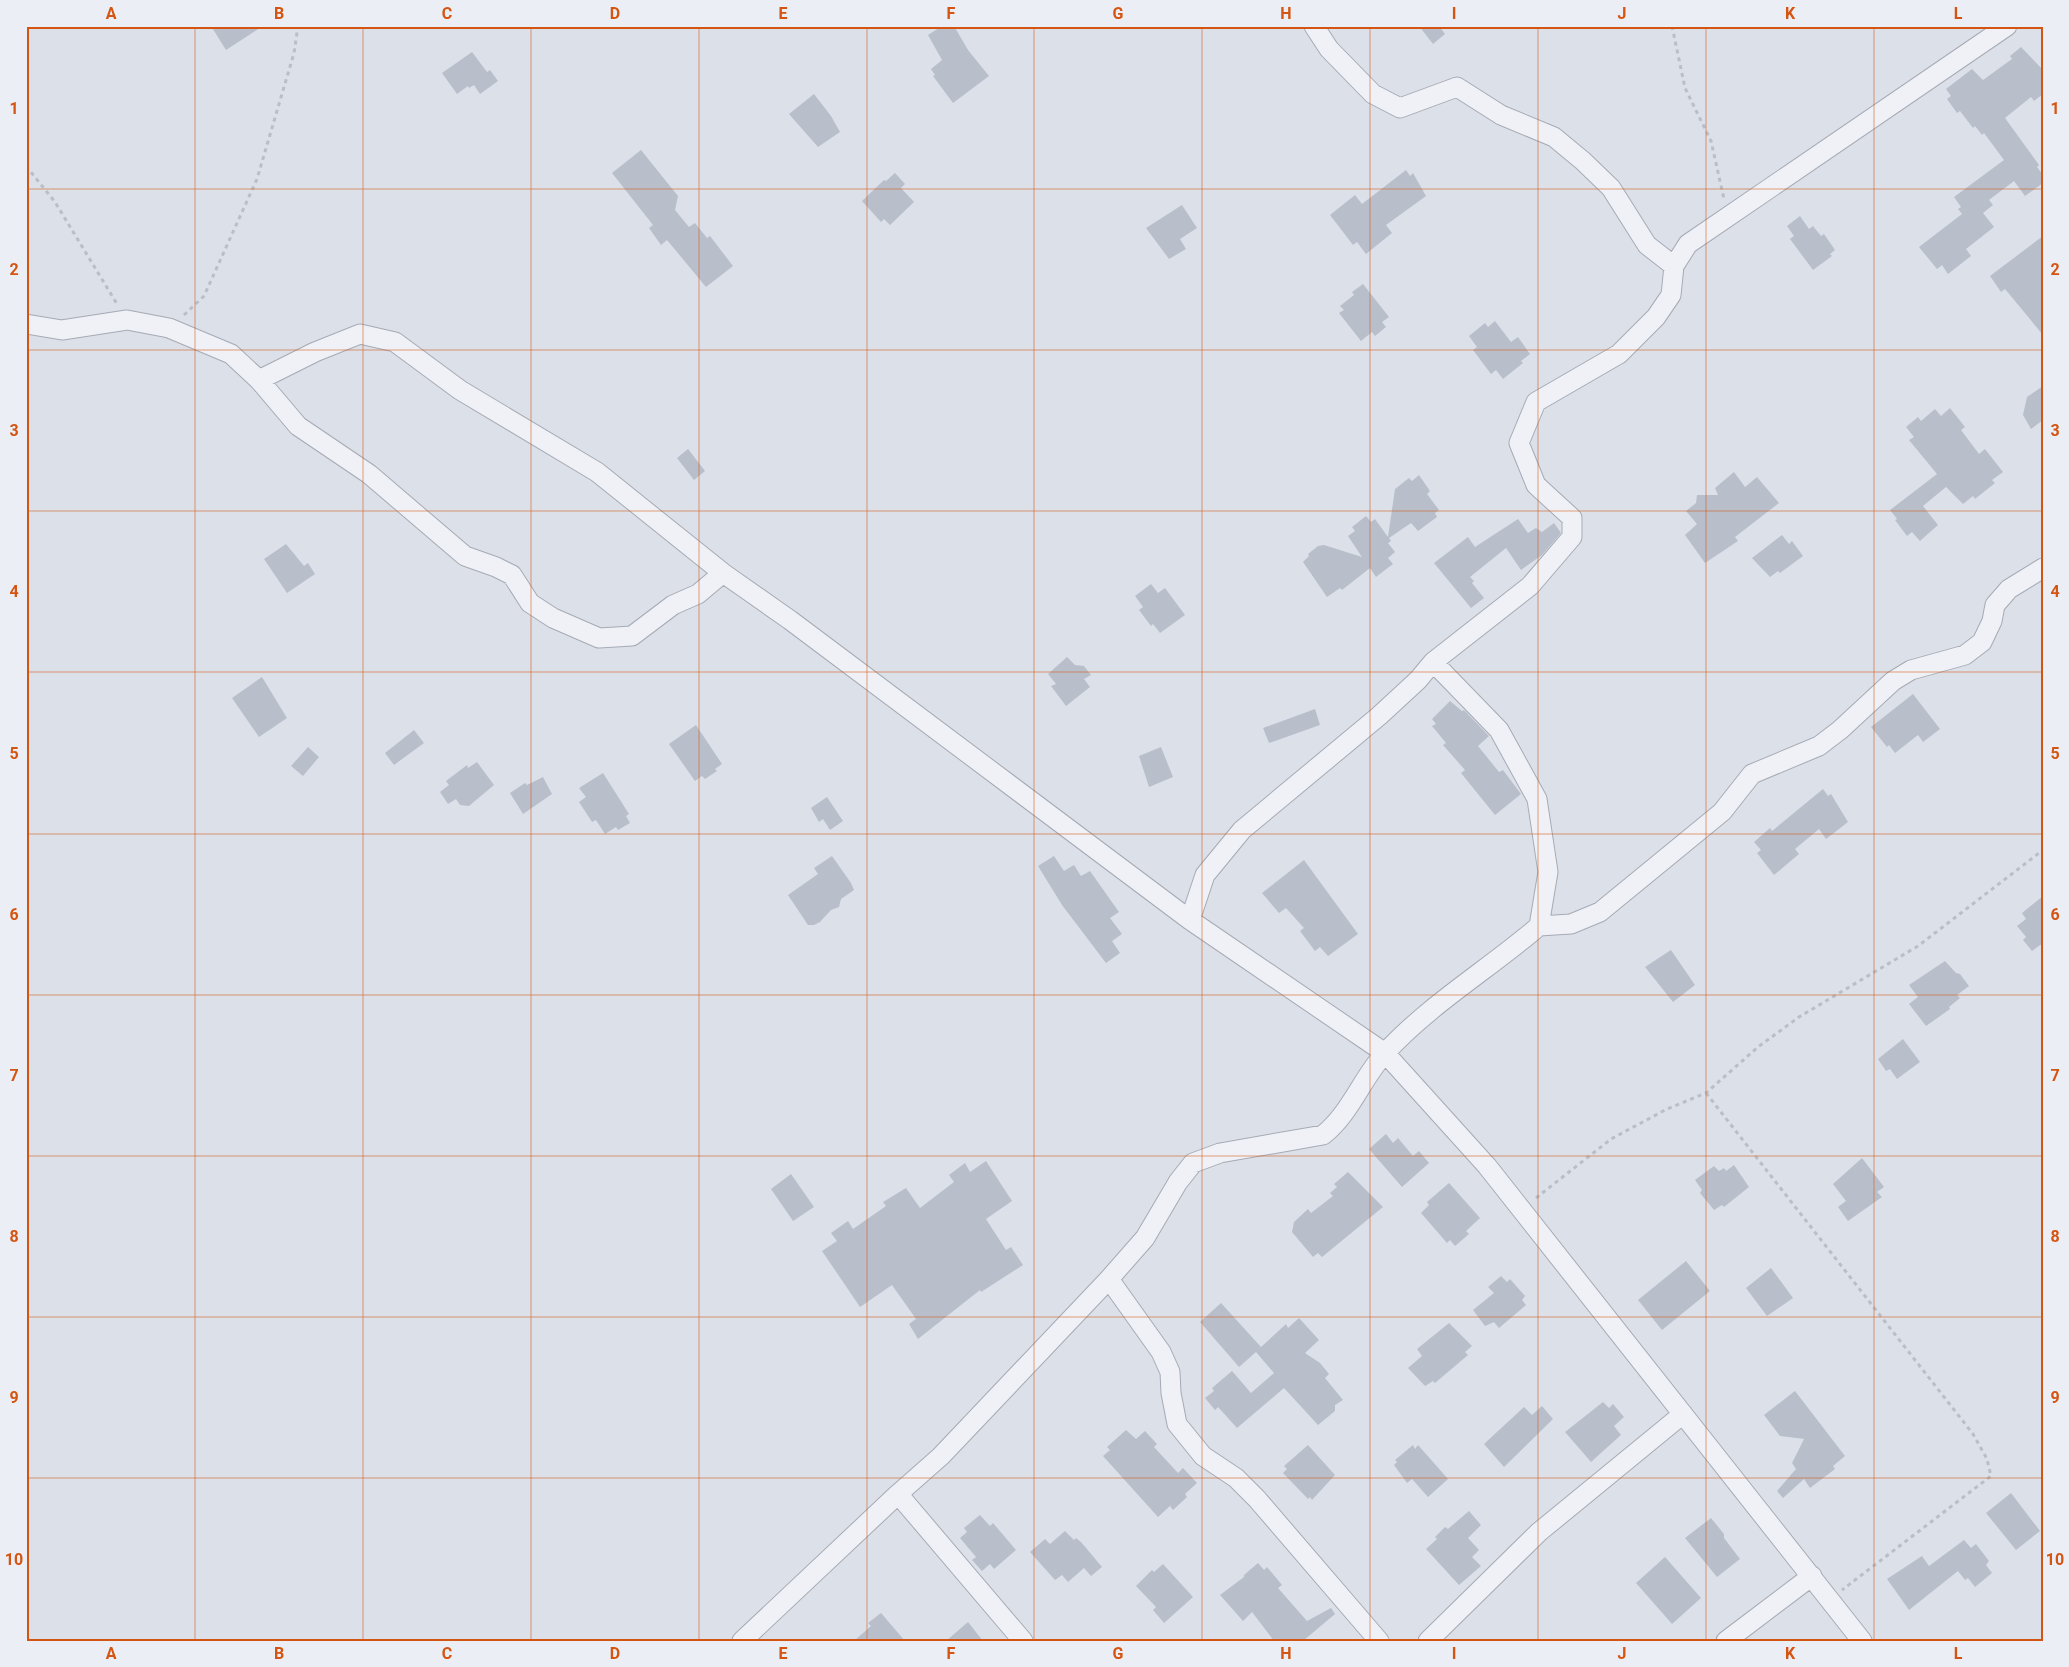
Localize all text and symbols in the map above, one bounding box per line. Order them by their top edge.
text: A [106,4,117,23]
text: B [274,4,284,23]
text: C [442,4,452,23]
text: D [610,4,620,23]
text: E [779,4,788,23]
text: F [947,4,956,23]
text: G [1113,4,1124,23]
text: H [1280,4,1292,23]
text: I [1452,4,1456,23]
text: J [1618,4,1626,23]
text: K [1785,4,1796,23]
text: L [1954,4,1963,23]
text: 1 [9,99,19,118]
text: 1 [2050,99,2060,118]
text: 2 [9,260,19,279]
text: 2 [2050,260,2060,279]
text: 3 [9,421,19,440]
text: 3 [2050,421,2060,440]
text: 4 [9,582,19,601]
text: 4 [2050,582,2060,601]
text: 5 [9,744,19,763]
text: 5 [2050,744,2060,763]
text: 6 [9,905,19,924]
text: 6 [2050,905,2060,924]
text: 7 [9,1066,19,1085]
text: 7 [2050,1066,2060,1085]
text: 8 [9,1227,19,1246]
text: 8 [2050,1227,2060,1246]
text: 9 [9,1388,19,1407]
text: 9 [2050,1388,2060,1407]
text: 10 [5,1550,23,1569]
text: 10 [2046,1550,2064,1569]
text: A [106,1644,117,1663]
text: B [274,1644,284,1663]
text: C [442,1644,452,1663]
text: D [610,1644,620,1663]
text: E [779,1644,788,1663]
text: F [947,1644,956,1663]
text: G [1113,1644,1124,1663]
text: H [1280,1644,1292,1663]
text: I [1452,1644,1456,1663]
text: J [1618,1644,1626,1663]
text: K [1785,1644,1796,1663]
text: L [1954,1644,1963,1663]

